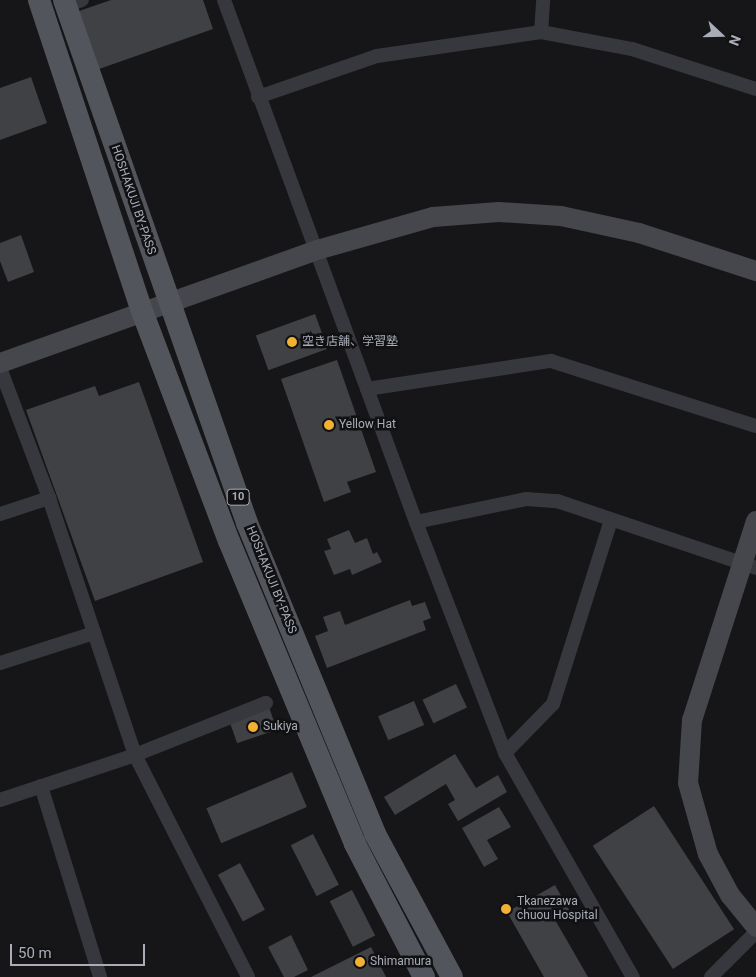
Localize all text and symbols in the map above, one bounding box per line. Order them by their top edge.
north arrow [696,10,746,60]
text: N [726,33,744,48]
street label: HOSHAKUJI BY-PASS [108,143,158,257]
place label: 空き店舗、学習塾 [302,335,398,349]
marker: 空き店舗、学習塾 [286,336,298,348]
place label: Yellow Hat [339,418,396,432]
marker: Yellow Hat [323,419,335,431]
road number: 10 [226,488,250,506]
street label: HOSHAKUJI BY-PASS [243,524,299,636]
place label: Sukiya [263,720,298,734]
marker: Sukiya [247,721,259,733]
place label: Tkanezawa chuou Hospital [517,895,598,923]
marker: Tkanezawa chuou Hospital [499,902,513,916]
scale bar [12,934,148,966]
text: 50 m [18,944,52,962]
place label: Shimamura [370,955,431,969]
marker: Shimamura [354,956,366,968]

